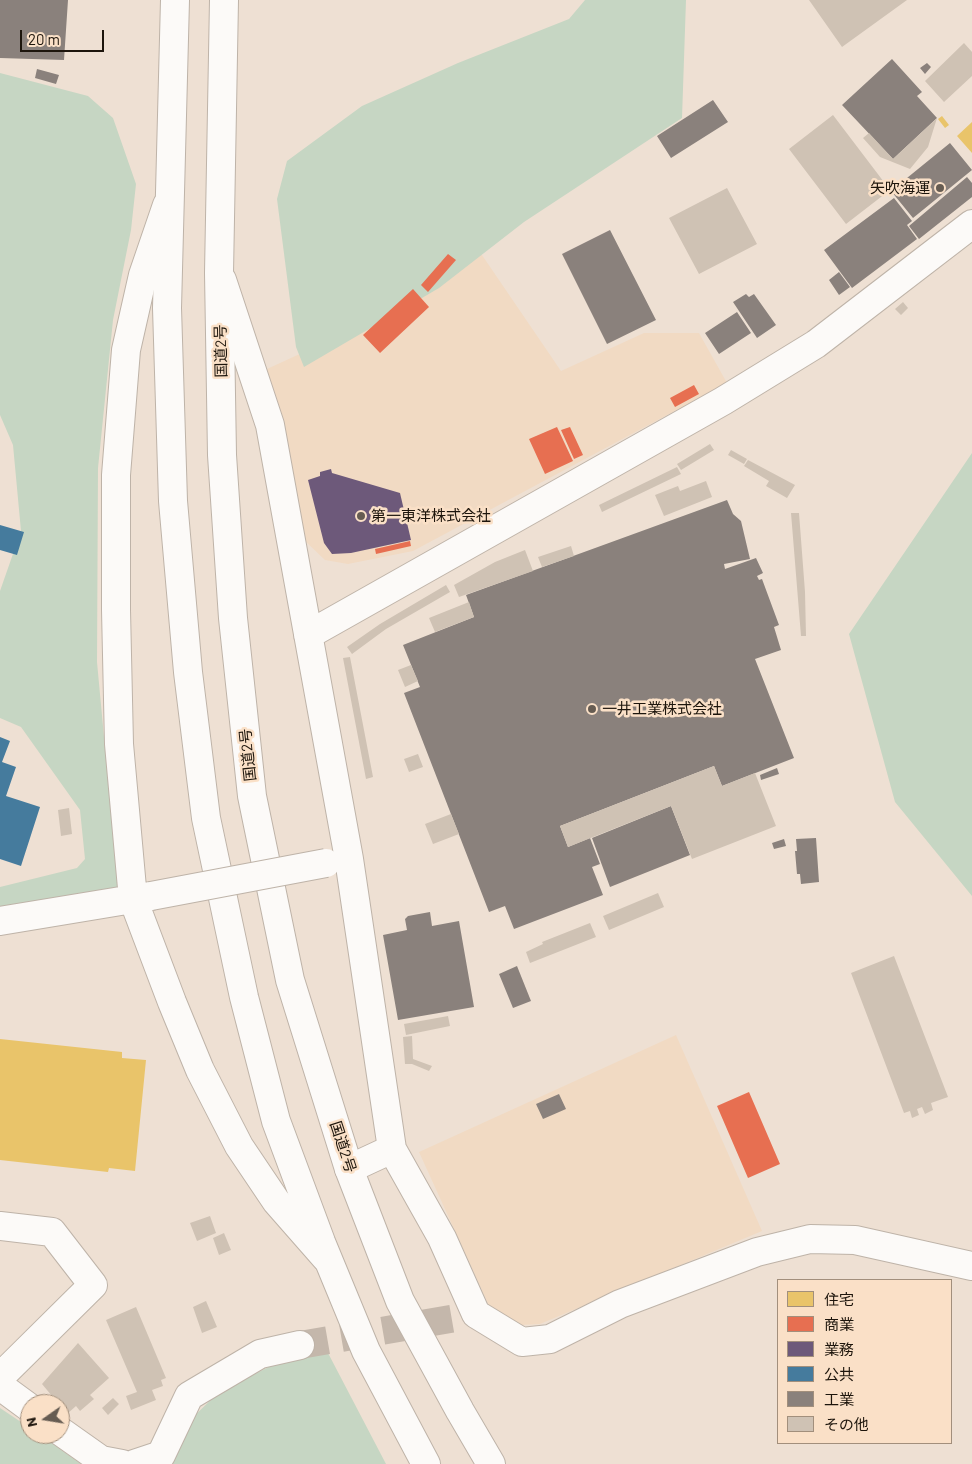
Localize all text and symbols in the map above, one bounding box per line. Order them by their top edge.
scale bar [22,20,106,52]
text: 20 m [28,30,60,48]
place label: 矢吹海運 [870,179,930,197]
marker: 矢吹海運 [934,182,946,194]
street label: 国道2号 [212,324,230,378]
place label: 第一東洋株式会社 [371,507,491,525]
marker: 第一東洋株式会社 [355,510,367,522]
place label: 一井工業株式会社 [602,700,722,718]
marker: 一井工業株式会社 [586,703,598,715]
street label: 国道2号 [236,728,260,782]
street label: 国道2号 [326,1119,360,1175]
legend [777,1279,952,1444]
text: 住宅 [824,1290,854,1308]
text: 商業 [824,1315,854,1333]
text: 業務 [824,1340,854,1358]
text: 公共 [824,1365,854,1383]
text: 工業 [824,1390,854,1408]
north arrow [20,1394,70,1444]
text: その他 [824,1415,869,1433]
text: N [22,1416,40,1429]

